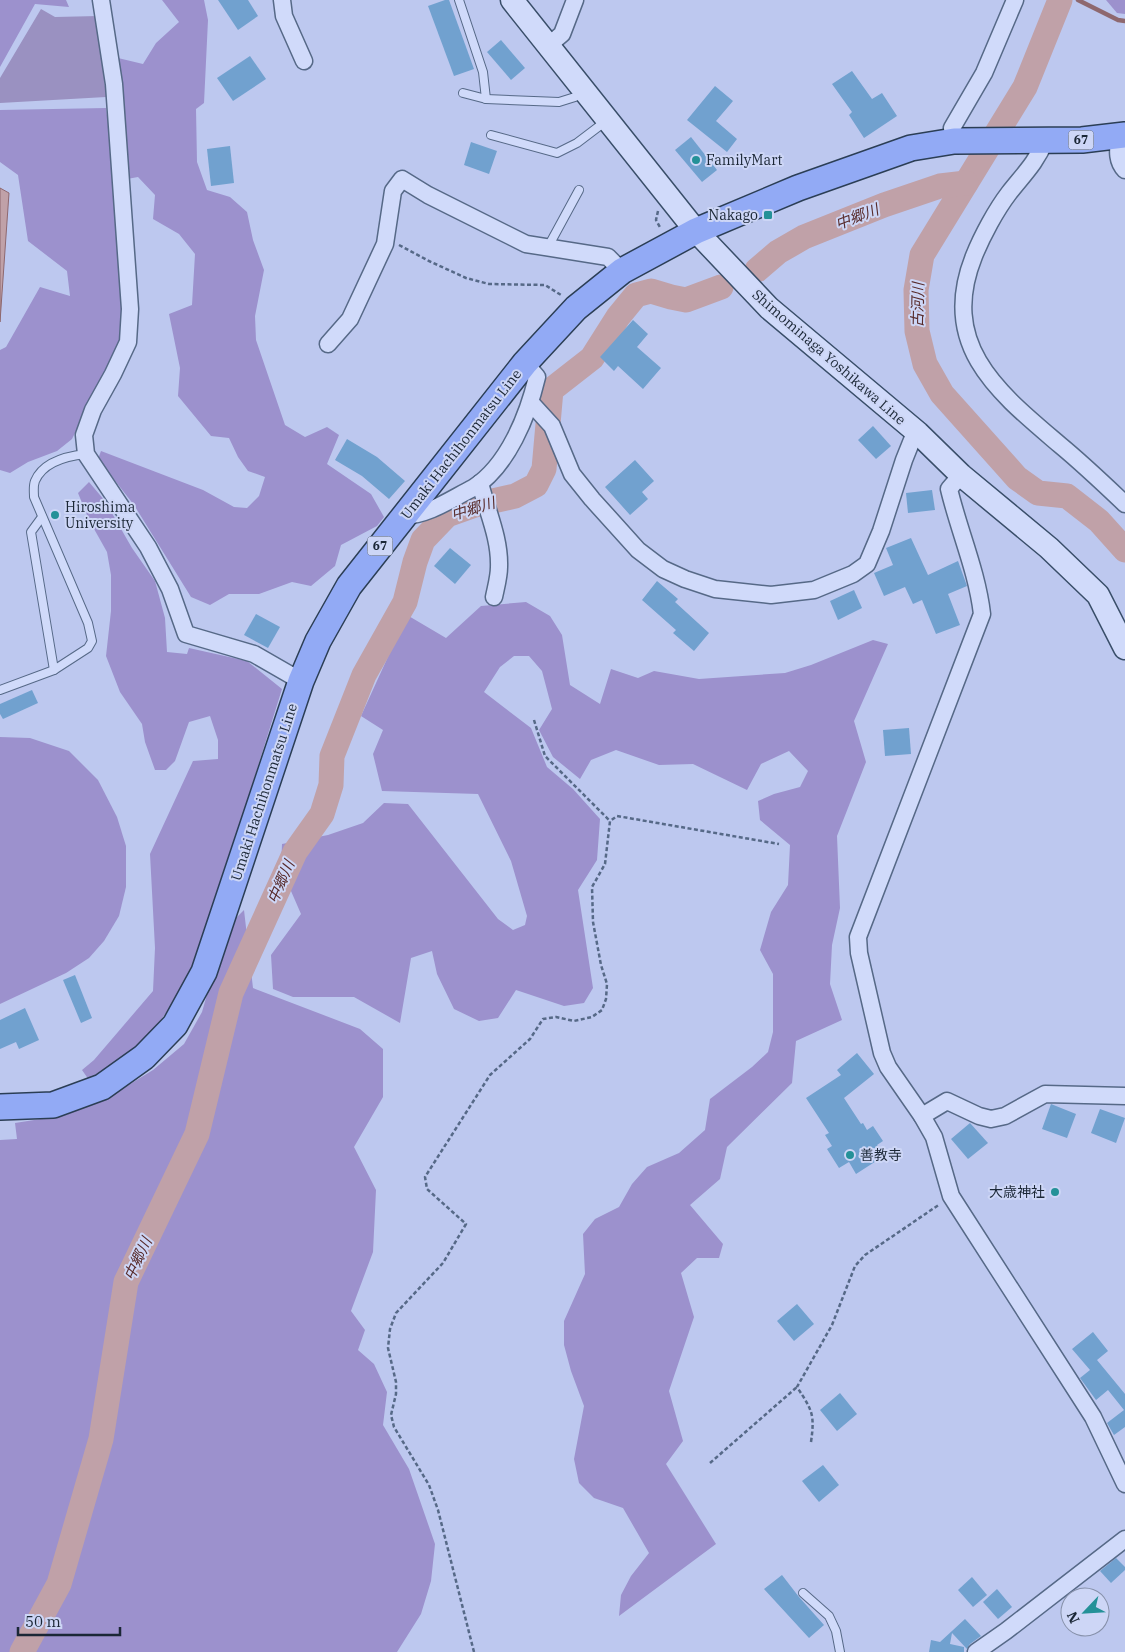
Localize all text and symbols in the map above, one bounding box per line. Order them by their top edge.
road number: 67 [1068,130,1094,150]
place label: FamilyMart [706,151,782,169]
marker: FamilyMart [690,154,702,166]
water label: 中郷川 [832,199,883,233]
place label: Nakago [708,206,758,224]
marker: Nakago [762,209,774,221]
water label: 古河川 [908,280,927,328]
street label: Shimominaga Yoshikawa Line [749,285,909,429]
street label: Umaki Hachihonmatsu Line [397,365,525,523]
water label: 中郷川 [449,492,499,524]
place label: Hiroshima University [65,498,136,532]
marker: Hiroshima University [49,509,61,521]
road number: 67 [368,536,392,556]
street label: Umaki Hachihonmatsu Line [227,701,301,883]
water label: 中郷川 [263,856,299,906]
place label: 善教寺 [860,1146,902,1164]
marker: 善教寺 [844,1149,856,1161]
place label: 大歳神社 [989,1183,1045,1201]
marker: 大歳神社 [1049,1186,1061,1198]
water label: 中郷川 [119,1233,157,1283]
north arrow [1060,1587,1110,1637]
scale bar [18,1604,120,1636]
text: N [1063,1609,1084,1626]
text: 50 m [25,1612,61,1631]

